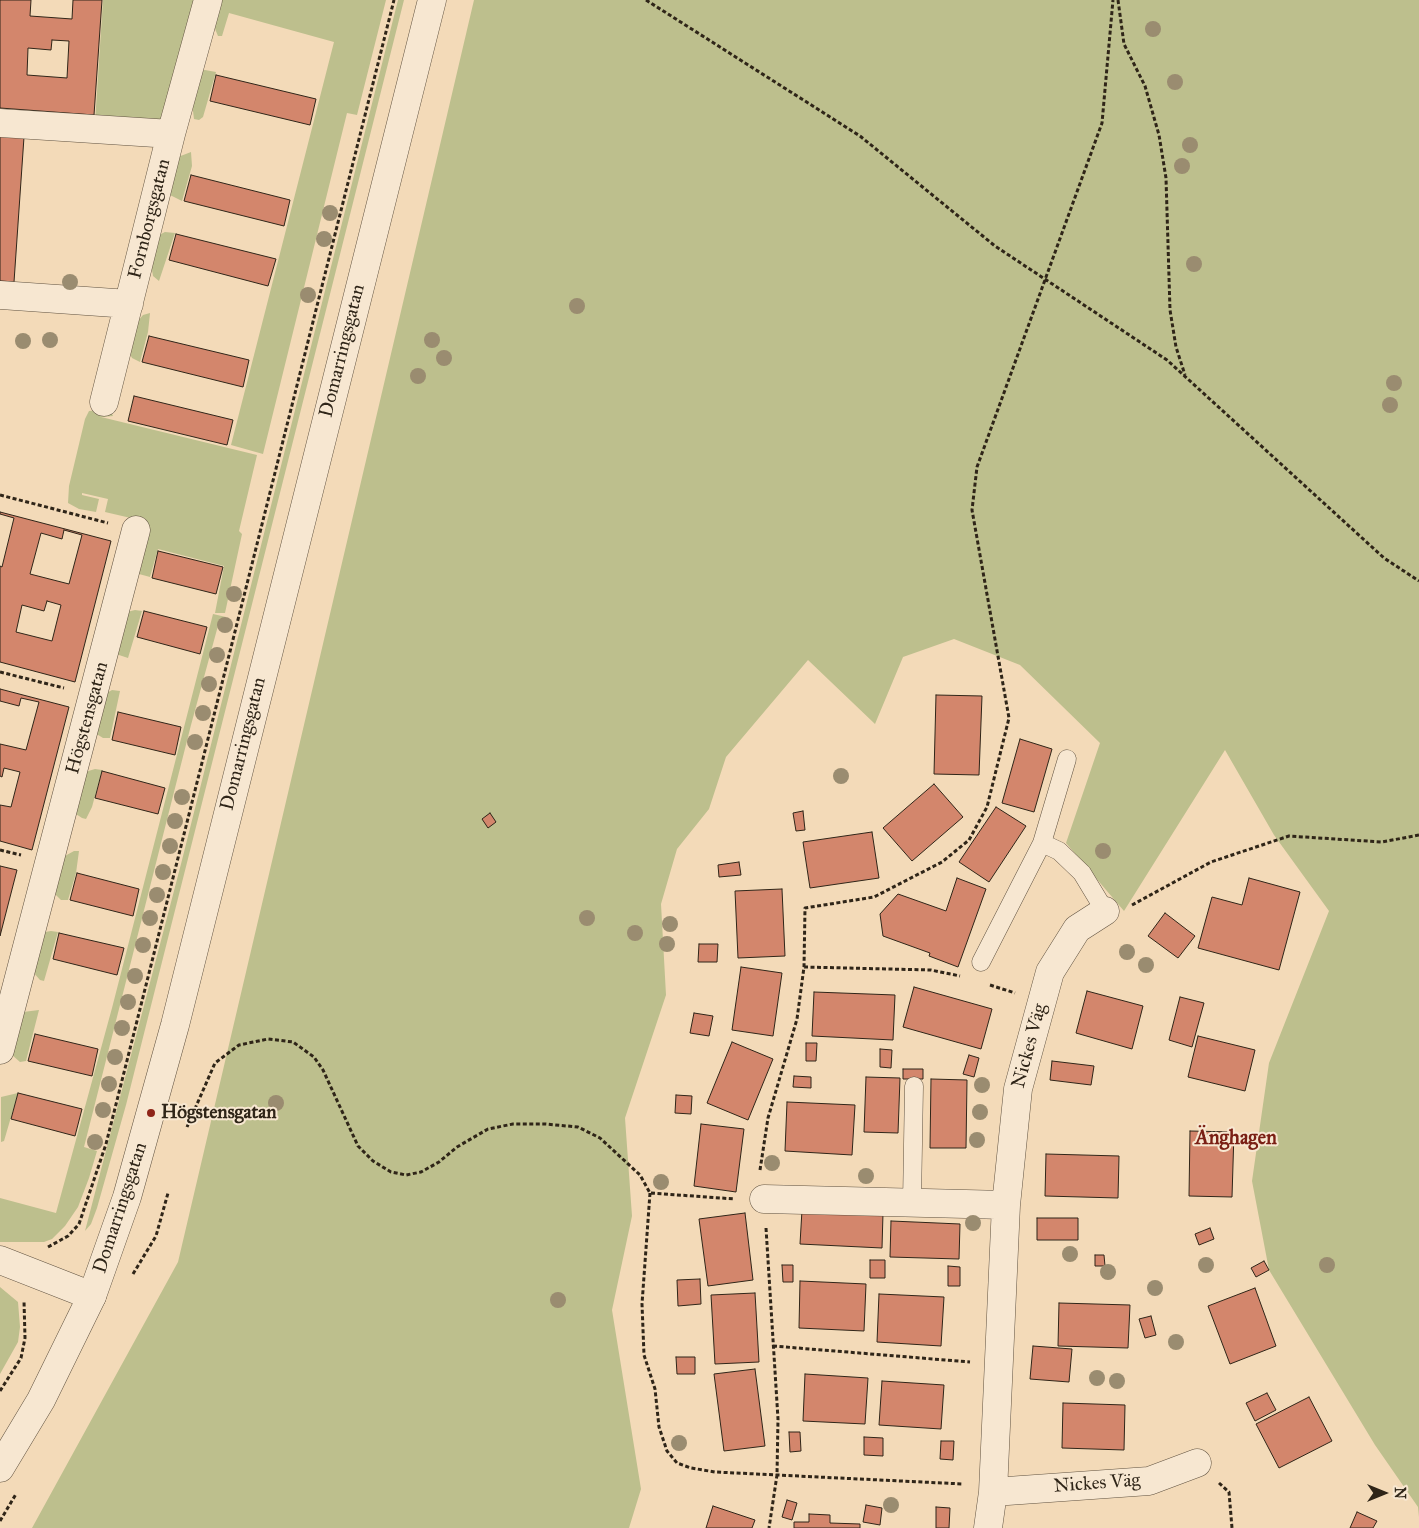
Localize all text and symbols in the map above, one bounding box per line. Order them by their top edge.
street label: Fornborgsgatan [124,157,176,281]
street label: Domarringsgatan [315,282,371,420]
street label: Högstensgatan [62,659,114,777]
street label: Domarringsgatan [216,675,272,813]
street label: Nickes Väg [1008,1001,1052,1091]
place label: Högstensgatan [161,1102,276,1124]
marker: Högstensgatan [145,1107,157,1119]
district label: Änghagen [1195,1127,1277,1151]
street label: Domarringsgatan [89,1140,153,1276]
north arrow [1359,1468,1409,1518]
street label: Nickes Väg [1053,1470,1141,1498]
text: N [1391,1487,1408,1499]

